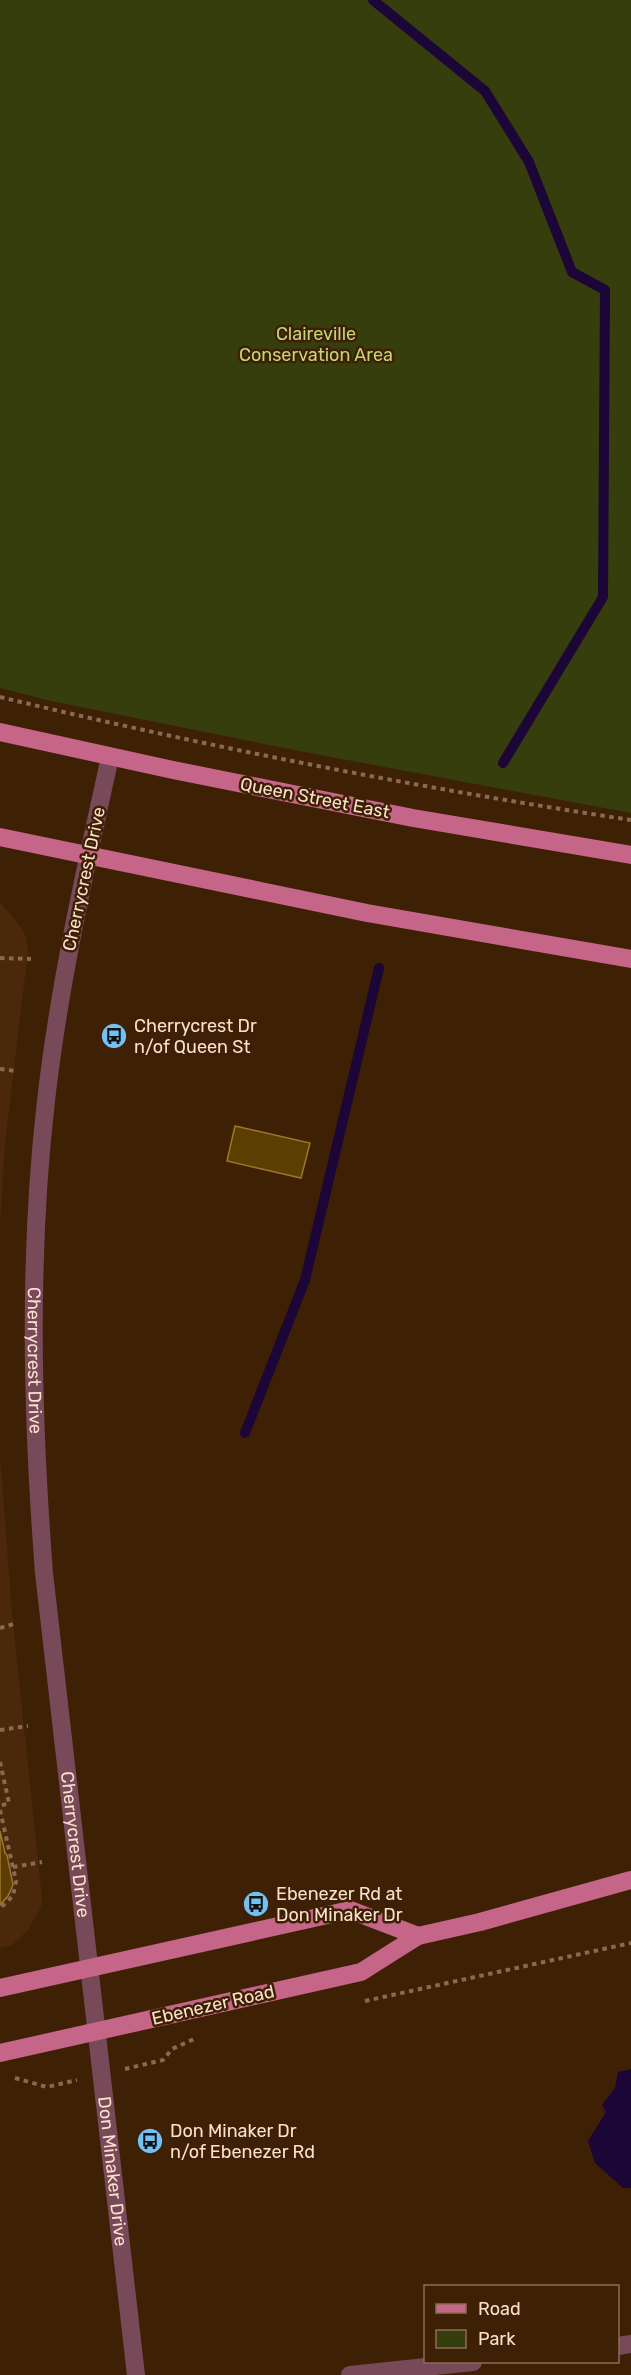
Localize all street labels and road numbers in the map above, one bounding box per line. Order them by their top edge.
street label: Queen Street East [238,773,392,823]
street label: Cherrycrest Drive [58,805,110,953]
street label: Cherrycrest Drive [23,1287,47,1434]
street label: Cherrycrest Drive [56,1770,94,1919]
street label: Ebenezer Road [149,1980,277,2030]
street label: Don Minaker Drive [93,2095,132,2247]

